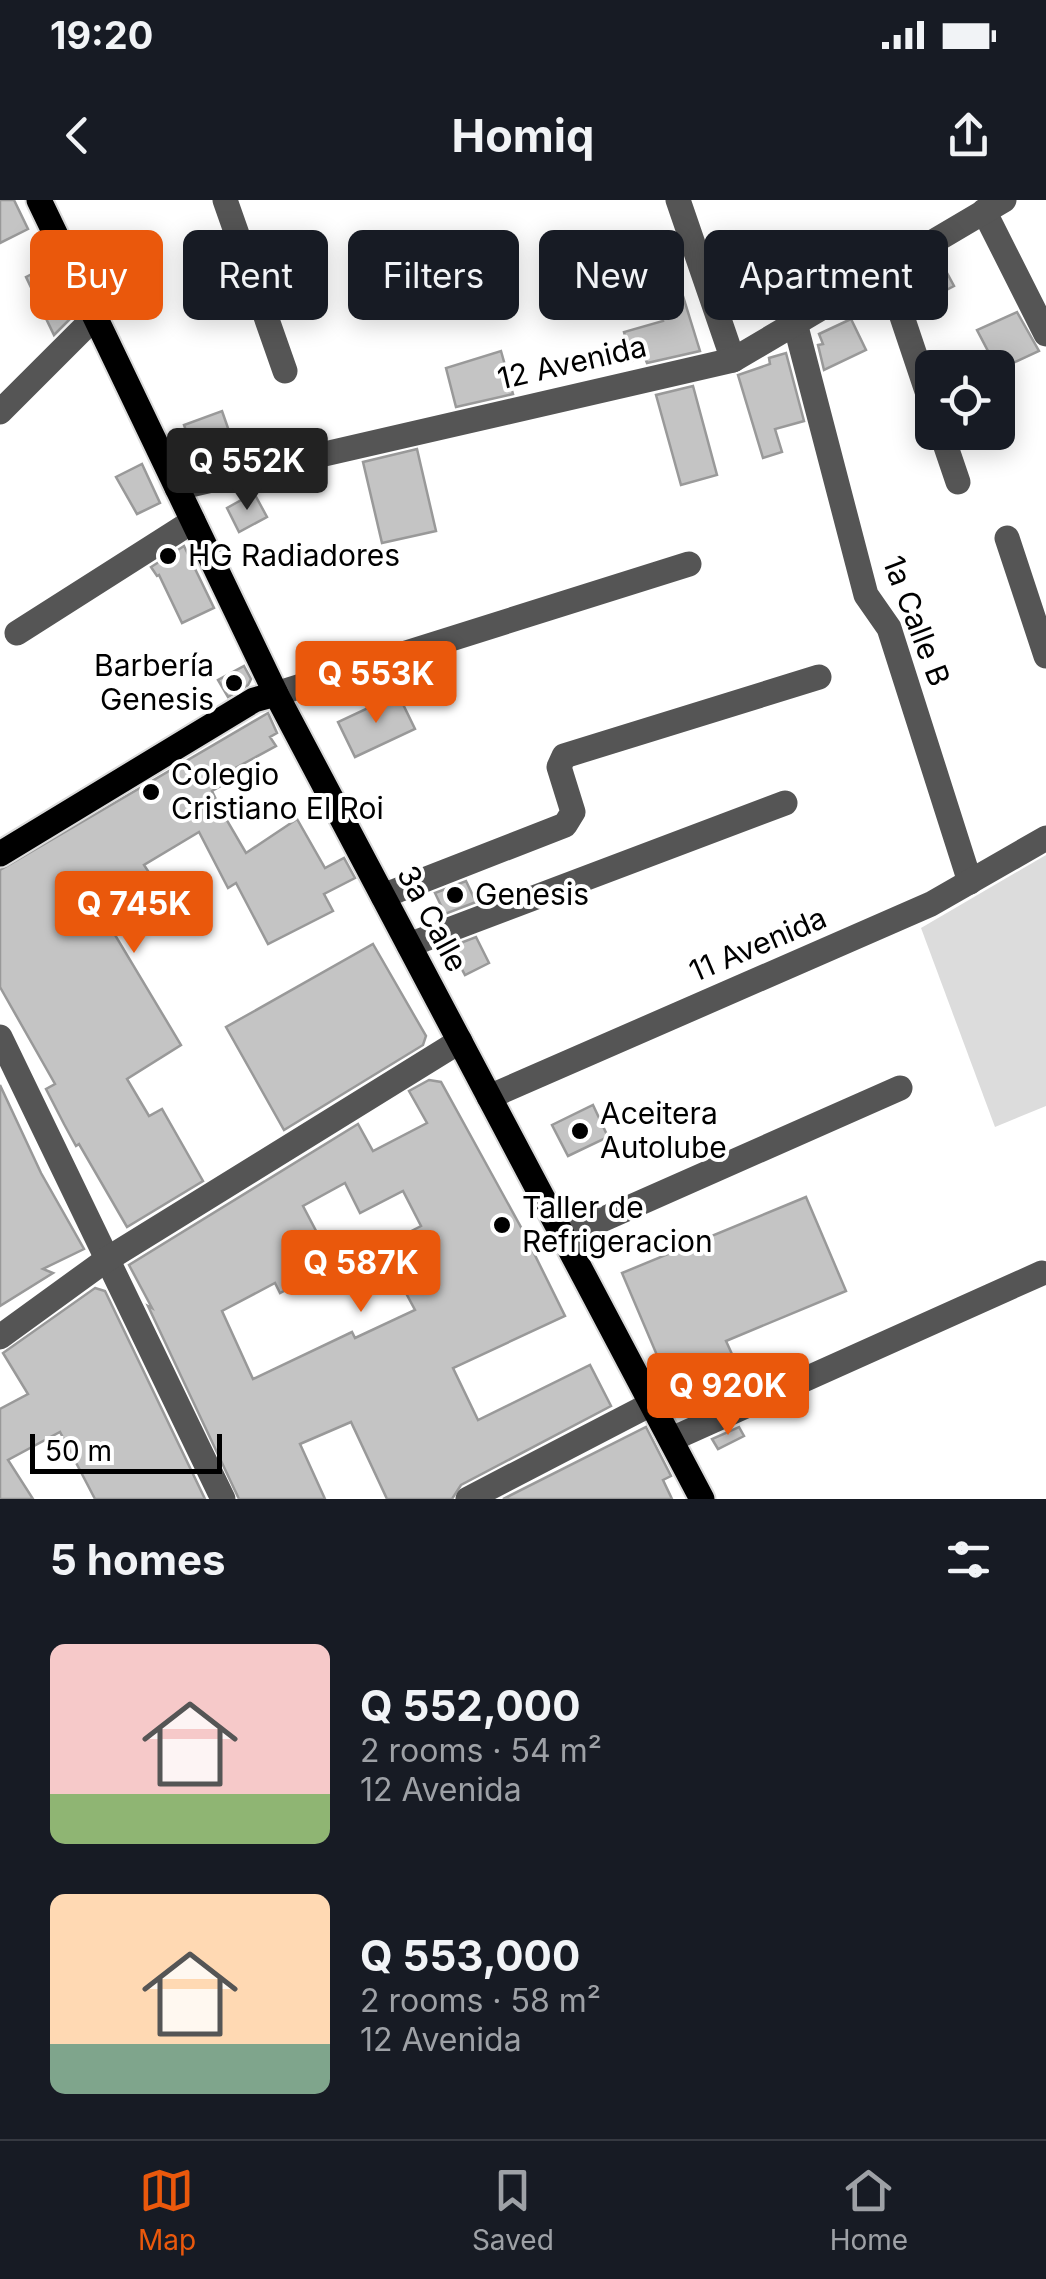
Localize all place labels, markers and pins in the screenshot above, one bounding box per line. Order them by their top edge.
pin: Q 552K [166,428,328,513]
place label: HG Radiadores [188,537,400,573]
marker: HG Radiadores [157,545,179,567]
pin: Q 553K [295,641,457,726]
place label: Barbería Genesis [94,647,214,717]
marker: Barbería Genesis [223,672,245,694]
place label: Colegio Cristiano El Roi [171,756,384,826]
marker: Colegio Cristiano El Roi [140,781,162,803]
pin: Q 745K [53,871,215,956]
place label: Genesis [475,876,589,912]
marker: Genesis [444,884,466,906]
place label: Aceitera Autolube [600,1095,727,1165]
marker: Aceitera Autolube [569,1120,591,1142]
place label: Taller de Refrigeracion [522,1189,713,1259]
marker: Taller de Refrigeracion [491,1214,513,1236]
pin: Q 587K [280,1230,442,1315]
pin: Q 920K [647,1353,809,1438]

